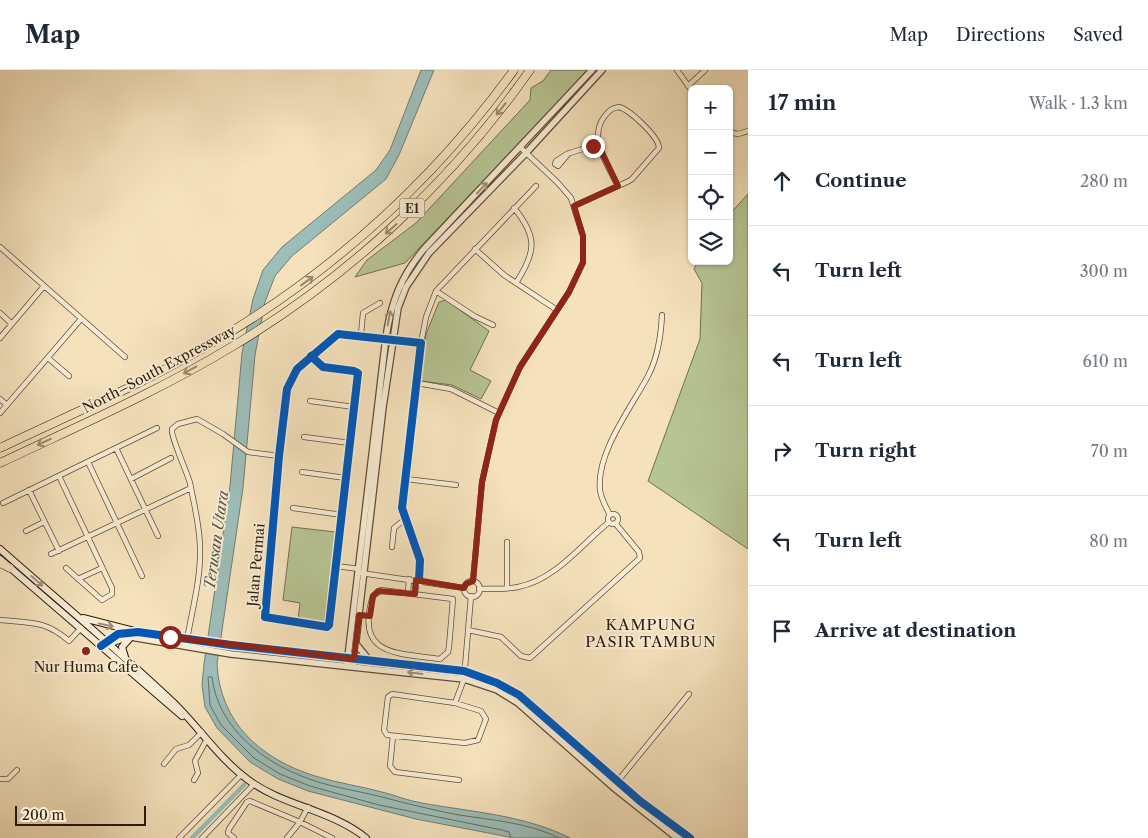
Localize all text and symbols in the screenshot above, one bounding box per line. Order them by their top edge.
text: Map [25,20,80,49]
text: Map [889,24,928,46]
text: Directions [956,24,1045,46]
text: Saved [1073,24,1123,46]
map controls [688,85,733,265]
button: + [688,85,733,130]
text: 17 min [768,90,836,115]
text: Walk · 1.3 km [1029,93,1128,113]
one-way arrow [496,102,506,116]
button: − [688,130,733,175]
route end [582,135,605,158]
icon: ahead [768,167,796,195]
text: Continue [815,169,907,192]
text: 280 m [1080,171,1128,191]
button: locate [688,175,733,220]
one-way arrow [476,182,488,194]
road number: E1 [400,198,424,218]
button: layers [688,220,733,265]
one-way arrow [385,223,398,234]
icon: left [768,257,796,285]
text: Turn left [815,259,902,282]
text: 300 m [1080,261,1128,281]
one-way arrow [300,276,314,286]
one-way arrow [385,310,395,326]
street label: North–South Expressway [79,321,239,417]
icon: left [768,347,796,375]
text: Turn left [815,349,902,372]
text: 610 m [1083,351,1128,371]
one-way arrow [183,366,198,376]
icon: right [768,437,796,465]
one-way arrow [37,438,52,447]
text: Turn right [815,439,916,462]
text: 70 m [1091,441,1128,461]
water label: Terusan Utara [200,489,232,591]
street label: Jalan Permai [243,523,269,609]
icon: left [768,527,796,555]
text: Turn left [815,529,902,552]
text: 80 m [1089,531,1128,551]
one-way arrow [30,575,43,587]
district label: KAMPUNG PASIR TAMBUN [585,615,717,651]
icon: arrive [768,617,796,645]
text: Arrive at destination [815,619,1016,642]
one-way arrow [98,621,114,630]
route start [159,626,182,649]
marker: Nur Huma Cafe [80,645,92,657]
place label: Nur Huma Cafe [34,658,138,676]
one-way arrow [407,668,423,678]
scale bar [15,803,146,826]
text: 200 m [22,806,65,824]

